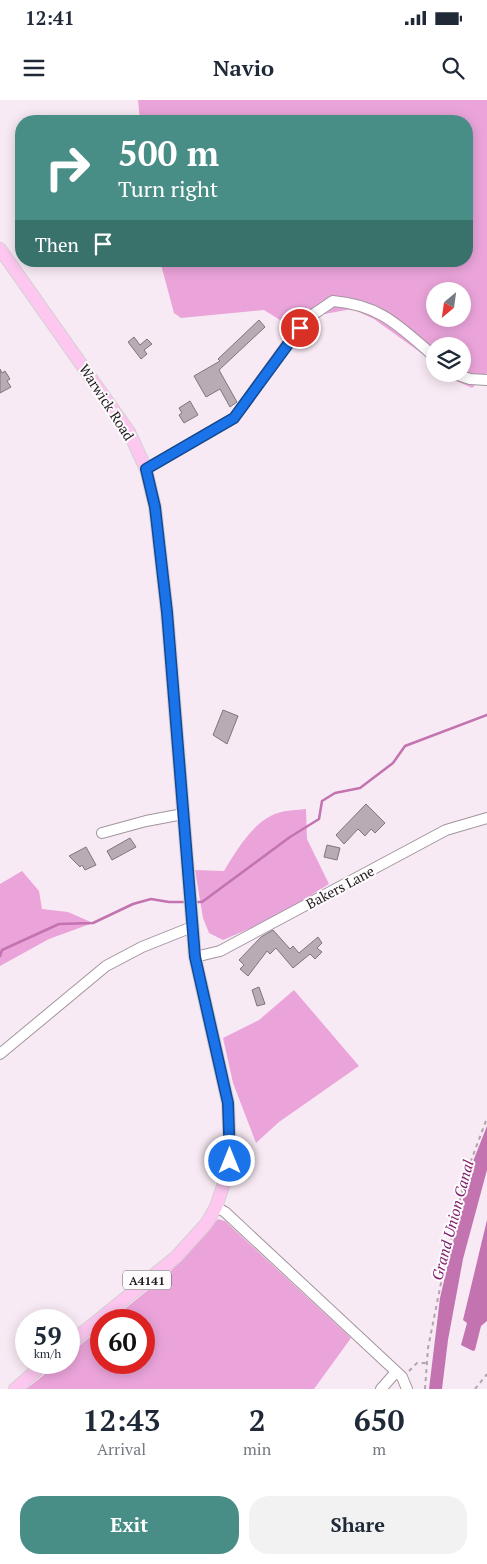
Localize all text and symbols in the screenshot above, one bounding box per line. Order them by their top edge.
text: 12:41 [25,5,74,30]
text: Navio [213,53,274,82]
icon: menu [20,54,48,82]
icon: search [439,54,467,82]
text: 500 m [118,130,219,176]
icon: right [35,135,100,200]
text: Turn right [118,174,218,203]
icon: arrive [89,230,117,258]
text: Then [35,232,79,257]
north arrow [426,282,471,328]
map controls [426,282,471,382]
pin [279,307,321,349]
icon: arrive [286,314,314,342]
button: layers [426,337,471,382]
street label: Warwick Road [75,360,139,444]
street label: Bakers Lane [303,861,377,913]
position arrow [203,1134,255,1186]
water label: Grand Union Canal [426,1157,478,1282]
road number: A4141 [123,1270,171,1290]
speed limit sign: 60 [90,1309,155,1374]
text: 59 [33,1319,62,1352]
text: km/h [34,1346,61,1361]
text: 12:43 [82,1400,161,1440]
text: 2 [249,1400,266,1440]
text: 650 [354,1400,405,1440]
text: Arrival [97,1438,146,1460]
text: min [243,1438,271,1460]
text: m [372,1438,386,1460]
button: Exit [20,1496,239,1554]
button: Share [249,1496,467,1554]

